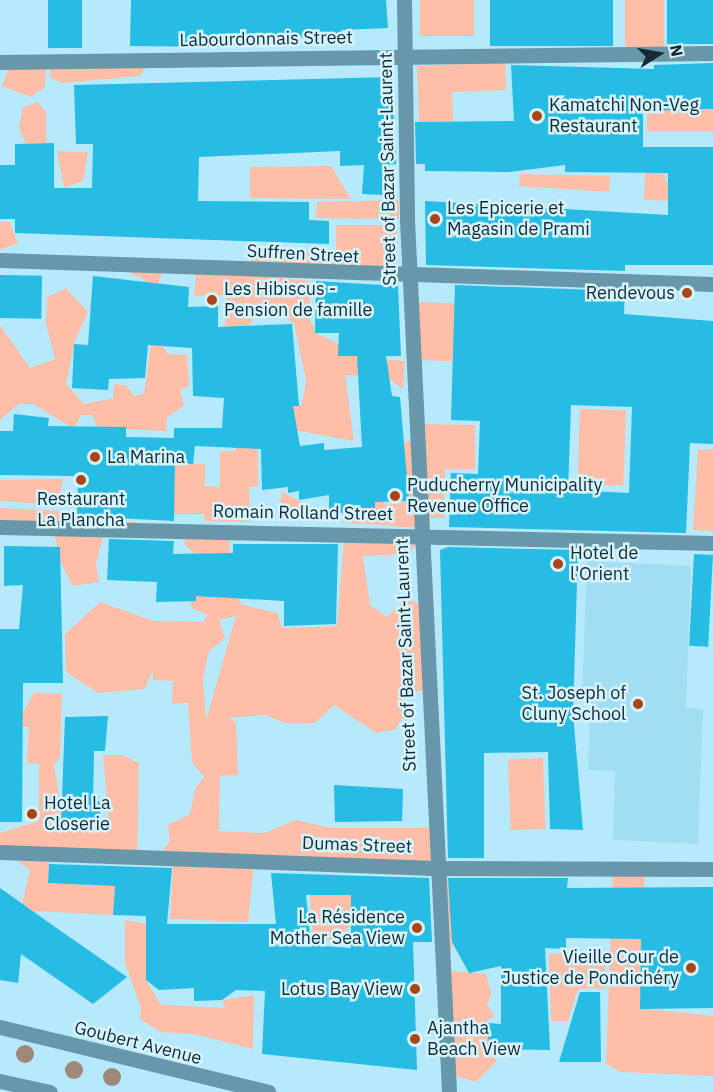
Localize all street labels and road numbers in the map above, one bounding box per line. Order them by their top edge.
street label: Labourdonnais Street [179,27,353,51]
street label: Street of Bazar Saint-Laurent [375,52,401,286]
street label: Suffren Street [246,240,360,268]
street label: Romain Rolland Street [213,501,393,525]
street label: Street of Bazar Saint-Laurent [391,538,421,772]
street label: Dumas Street [302,832,412,858]
street label: Goubert Avenue [72,1017,204,1069]

